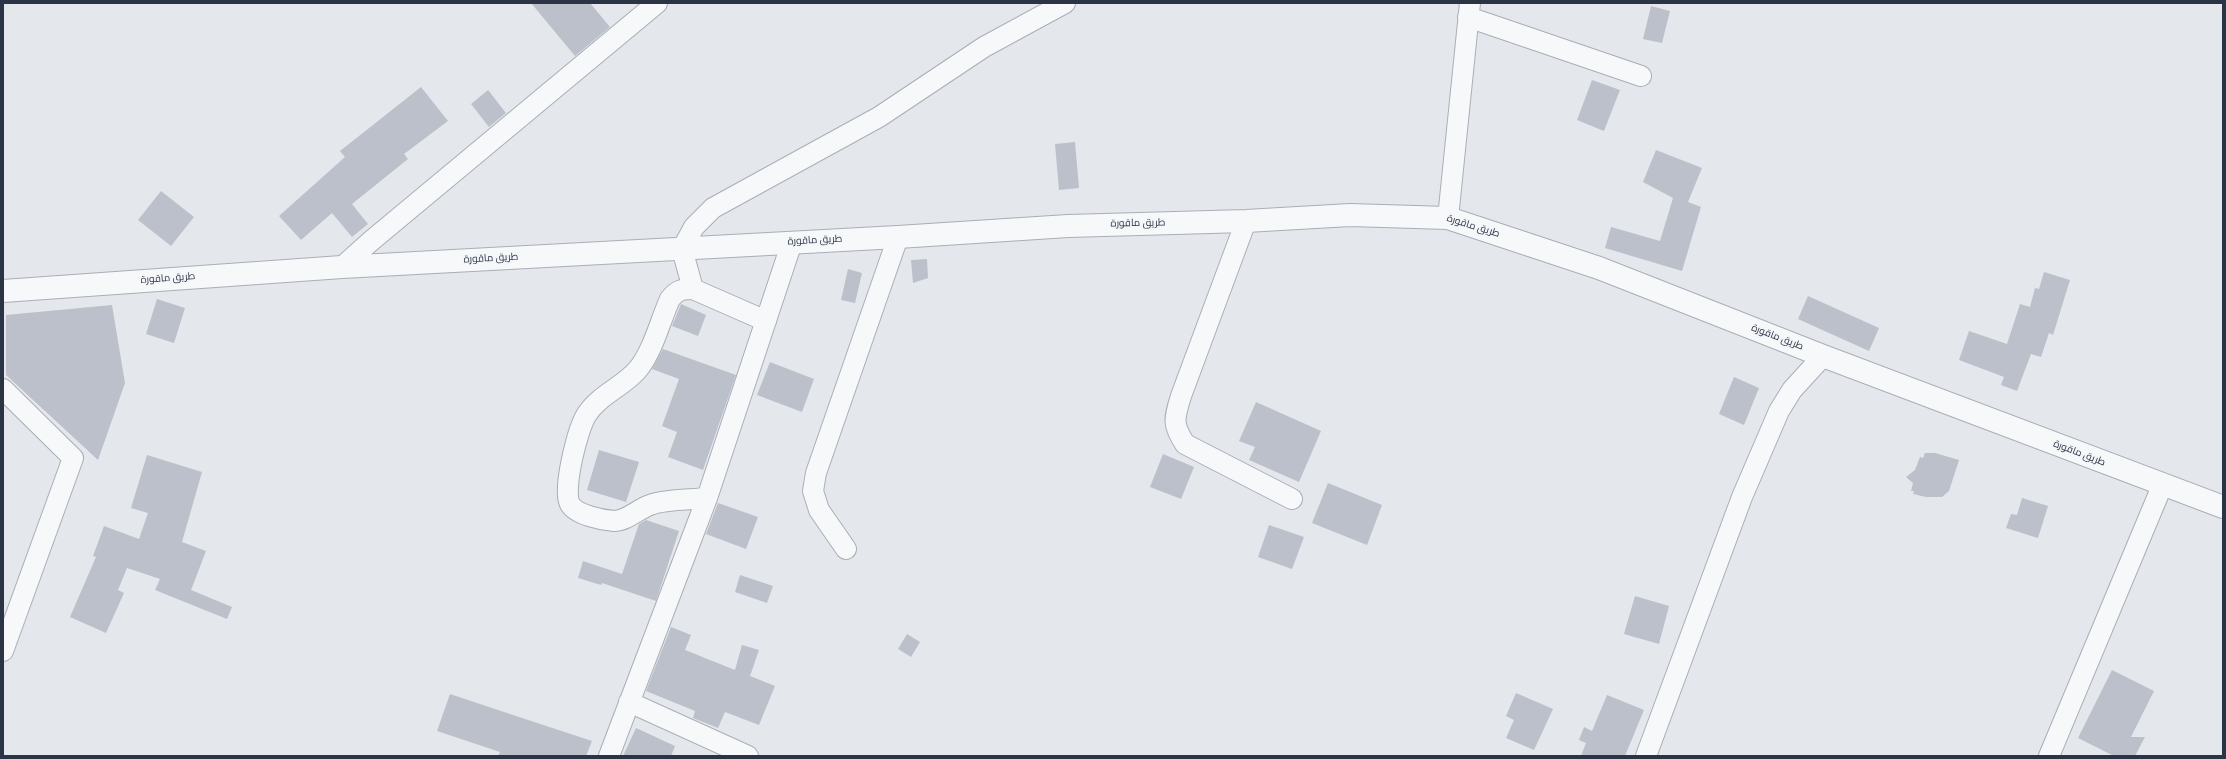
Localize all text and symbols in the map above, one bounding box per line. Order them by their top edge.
street label: طريق ماقورة [1445,213,1501,241]
street label: طريق ماقورة [1110,218,1166,230]
street label: طريق ماقورة [787,234,843,248]
street label: طريق ماقورة [463,252,519,266]
street label: طريق ماقورة [140,271,196,287]
street label: طريق ماقورة [1749,323,1805,353]
street label: طريق ماقورة [2051,439,2107,469]

